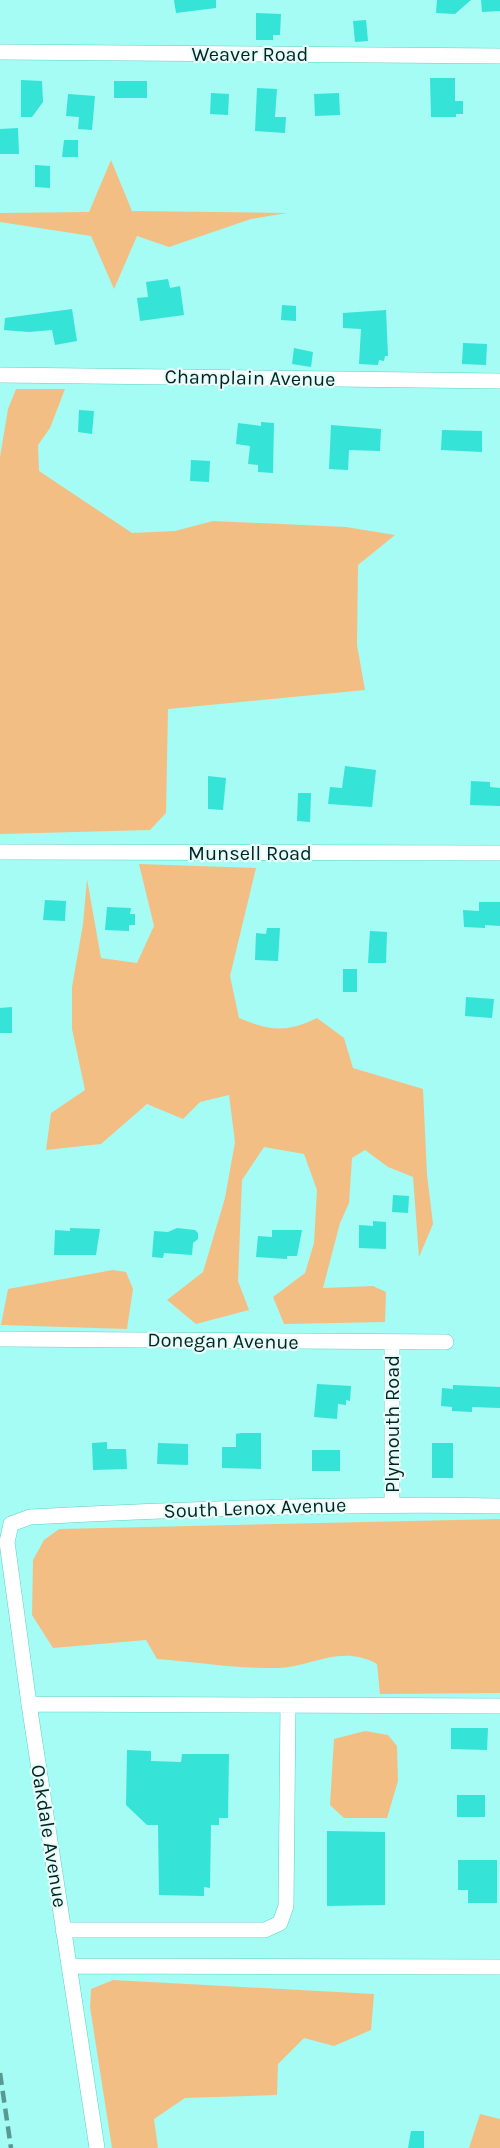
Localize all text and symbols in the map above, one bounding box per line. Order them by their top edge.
street label: Weaver Road [192,43,308,66]
street label: Champlain Avenue [164,365,336,391]
street label: Munsell Road [188,842,312,865]
street label: Donegan Avenue [147,1328,299,1354]
street label: Plymouth Road [381,1355,404,1493]
street label: South Lenox Avenue [163,1493,347,1523]
street label: Oakdale Avenue [26,1763,72,1909]

